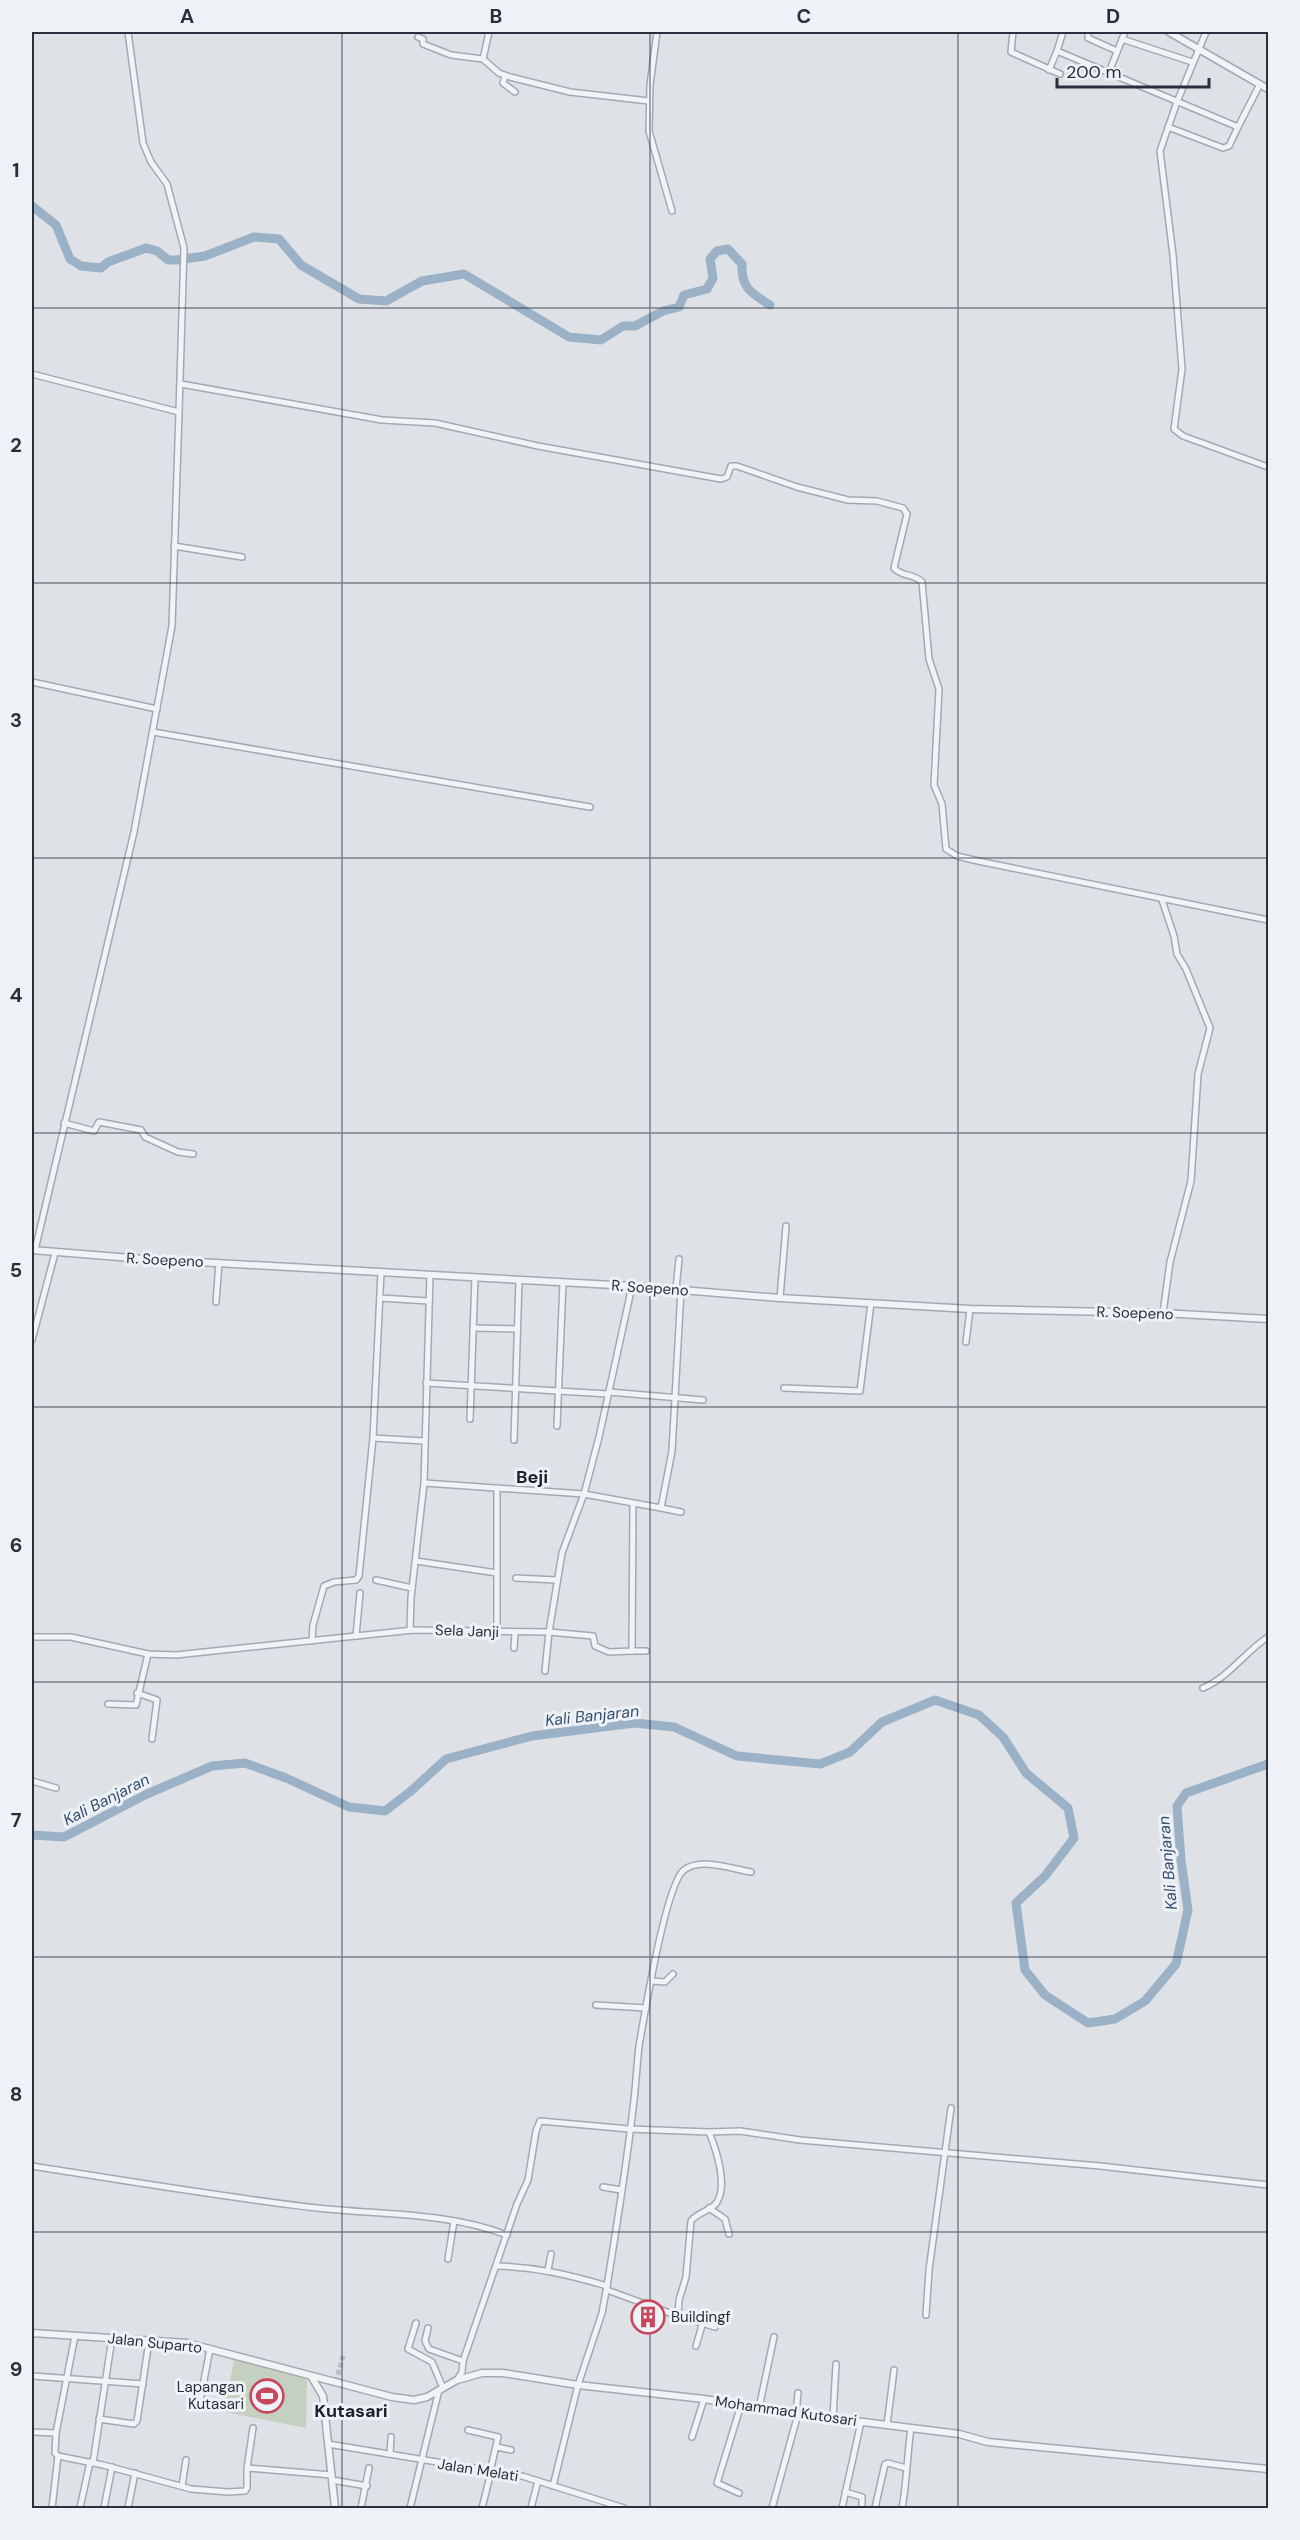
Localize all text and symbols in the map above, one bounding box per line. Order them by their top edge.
text: A [180,3,194,29]
text: B [490,3,502,29]
text: C [797,3,811,29]
text: D [1106,3,1120,29]
scale bar [1057,51,1208,89]
text: 200 m [1066,60,1122,84]
text: 1 [12,157,20,183]
text: 2 [10,432,22,458]
text: 3 [10,707,22,733]
text: 4 [10,982,23,1008]
street label: R. Soepeno [126,1248,204,1272]
text: 5 [10,1257,22,1283]
street label: R. Soepeno [611,1275,689,1301]
street label: R. Soepeno [1096,1302,1174,1324]
district label: Beji [516,1465,548,1489]
text: 6 [10,1532,22,1558]
street label: Sela Janji [435,1620,499,1642]
water label: Kali Banjaran [544,1700,640,1731]
water label: Kali Banjaran [59,1769,153,1830]
text: 7 [11,1807,22,1833]
water label: Kali Banjaran [1153,1815,1182,1911]
text: 8 [10,2081,22,2107]
building icon: Buildingf [630,2299,666,2335]
place label: Buildingf [671,2307,731,2327]
street label: Jalan Suparto [107,2328,203,2358]
text: 9 [10,2356,22,2382]
place label: Lapangan Kutasari [177,2377,244,2414]
sports icon: Lapangan Kutasari [249,2378,285,2414]
street label: Mohammad Kutosari [714,2391,858,2431]
district label: Kutasari [314,2399,388,2423]
street label: Jalan Melati [436,2454,520,2486]

